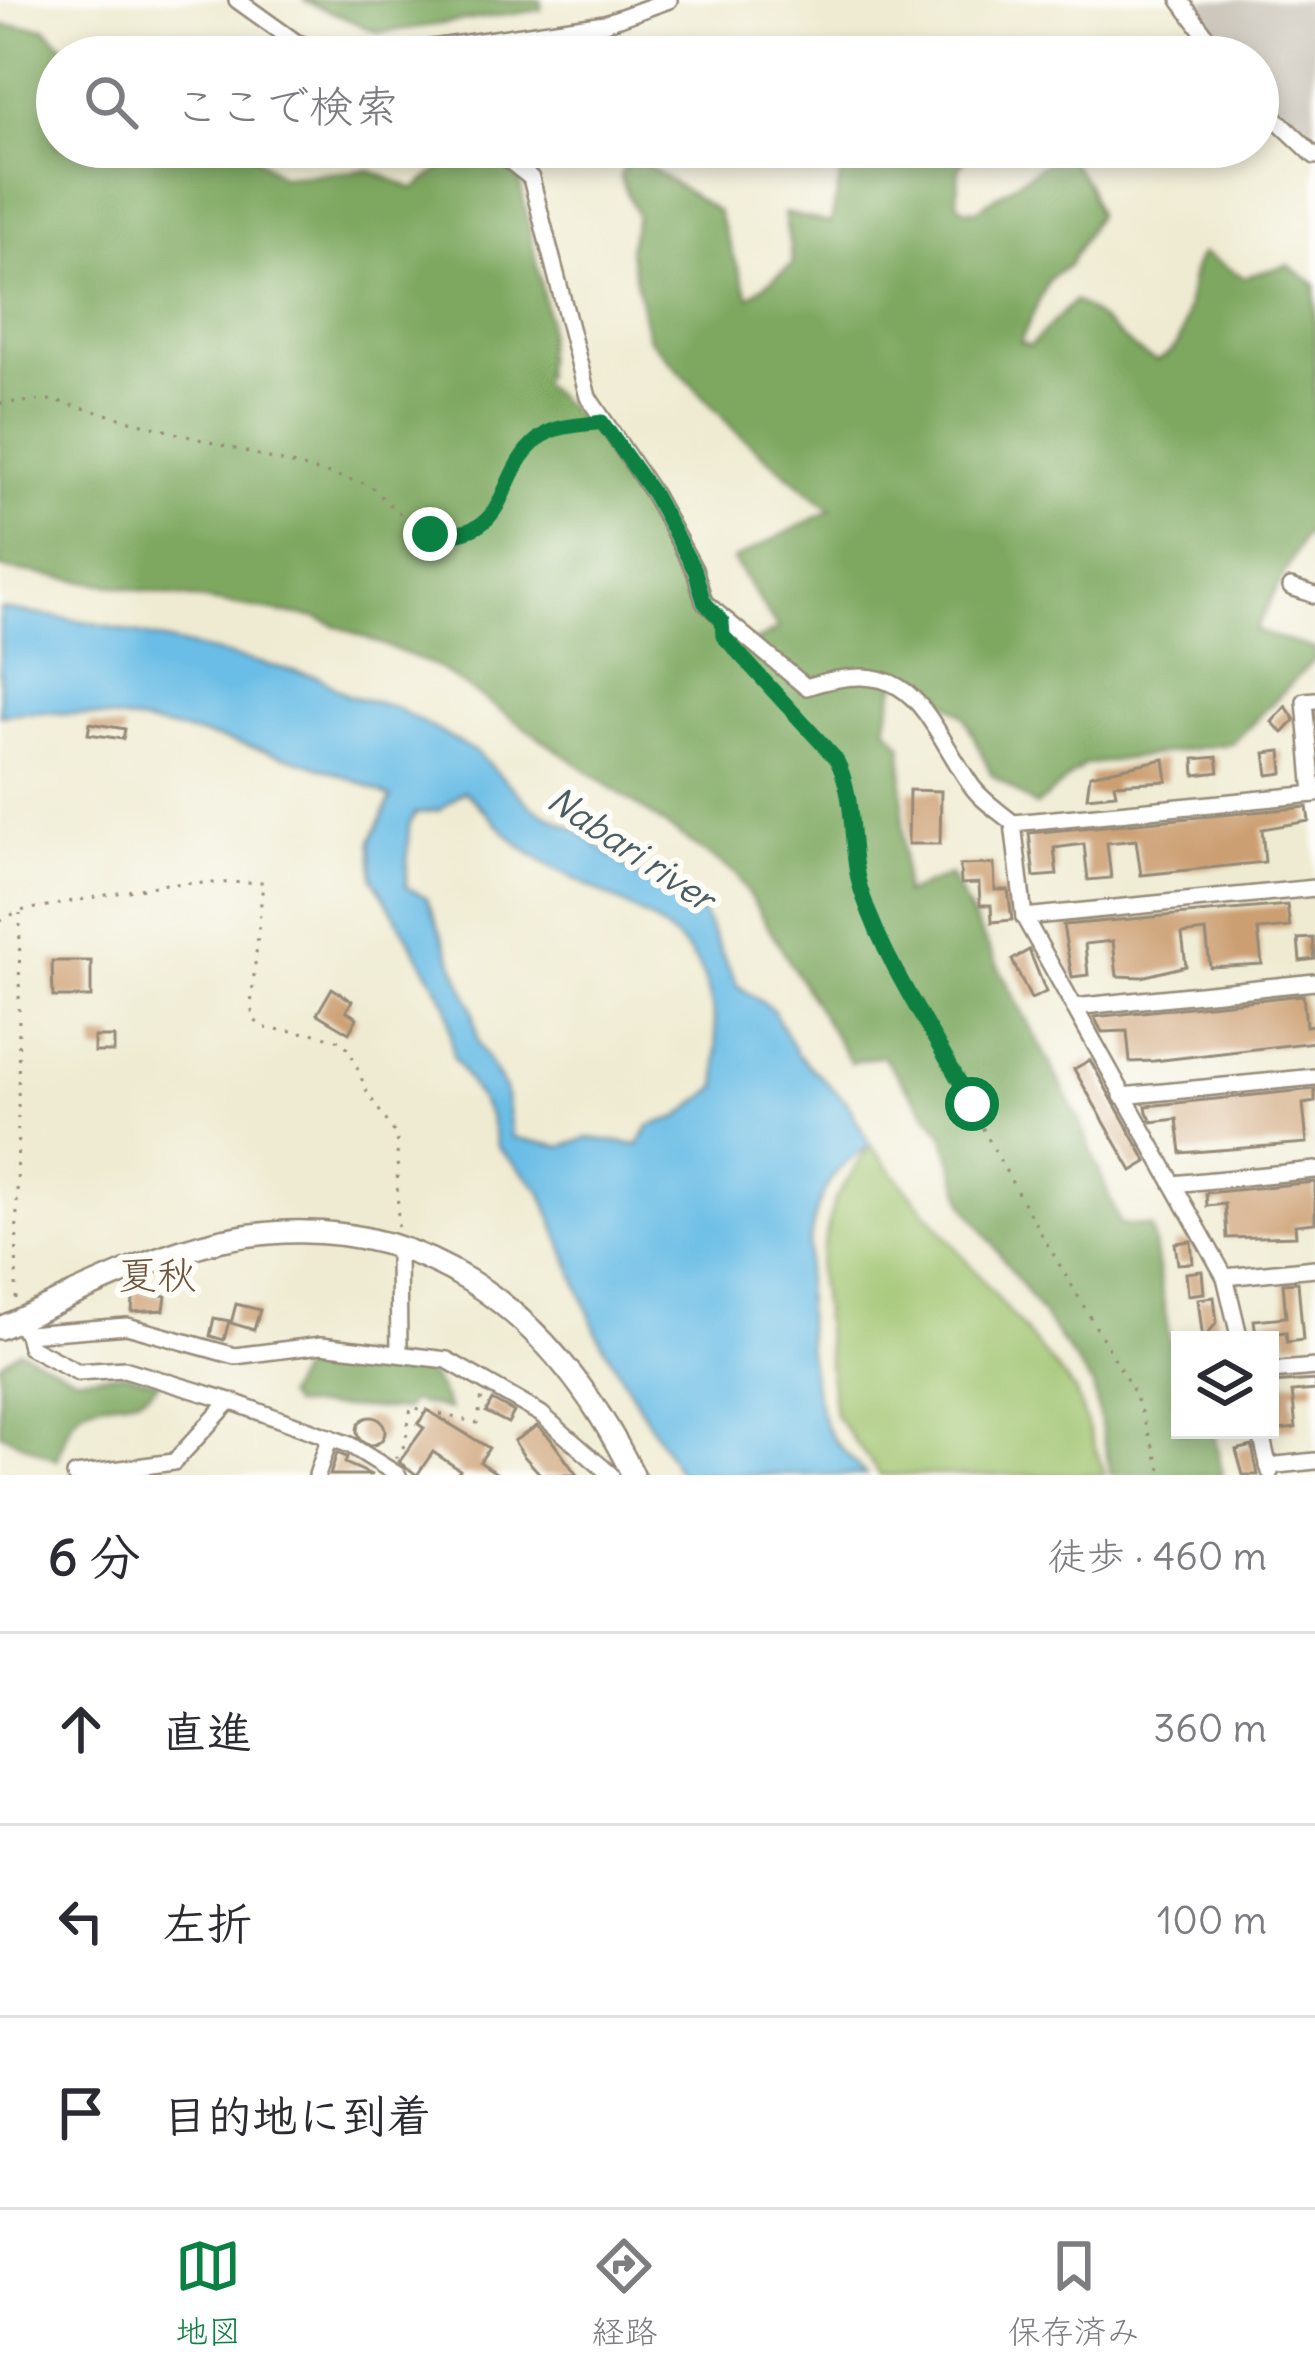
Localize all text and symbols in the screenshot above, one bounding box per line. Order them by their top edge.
search box [36,36,1279,168]
icon: search [78,69,144,135]
text: ここで検索 [174,78,399,134]
route end [403,507,457,561]
water label: Nabari river [539,777,726,924]
route start [945,1077,999,1131]
district label: 夏秋 [118,1251,196,1300]
map controls [1171,1331,1279,1439]
button: layers [1171,1331,1279,1439]
text: 6 分 [48,1525,141,1589]
text: 徒歩 · 460 m [1048,1532,1267,1581]
icon: ahead [48,1696,114,1762]
text: 直進 [162,1704,252,1760]
text: 360 m [1153,1704,1267,1753]
icon: left [48,1888,114,1954]
text: 左折 [162,1896,252,1952]
text: 100 m [1157,1896,1267,1945]
icon: arrive [48,2080,114,2146]
text: 目的地に到着 [162,2088,432,2144]
tab: 地図 [175,2233,241,2353]
tab: 経路 [591,2233,657,2353]
tab: 保存済み [1008,2233,1140,2353]

